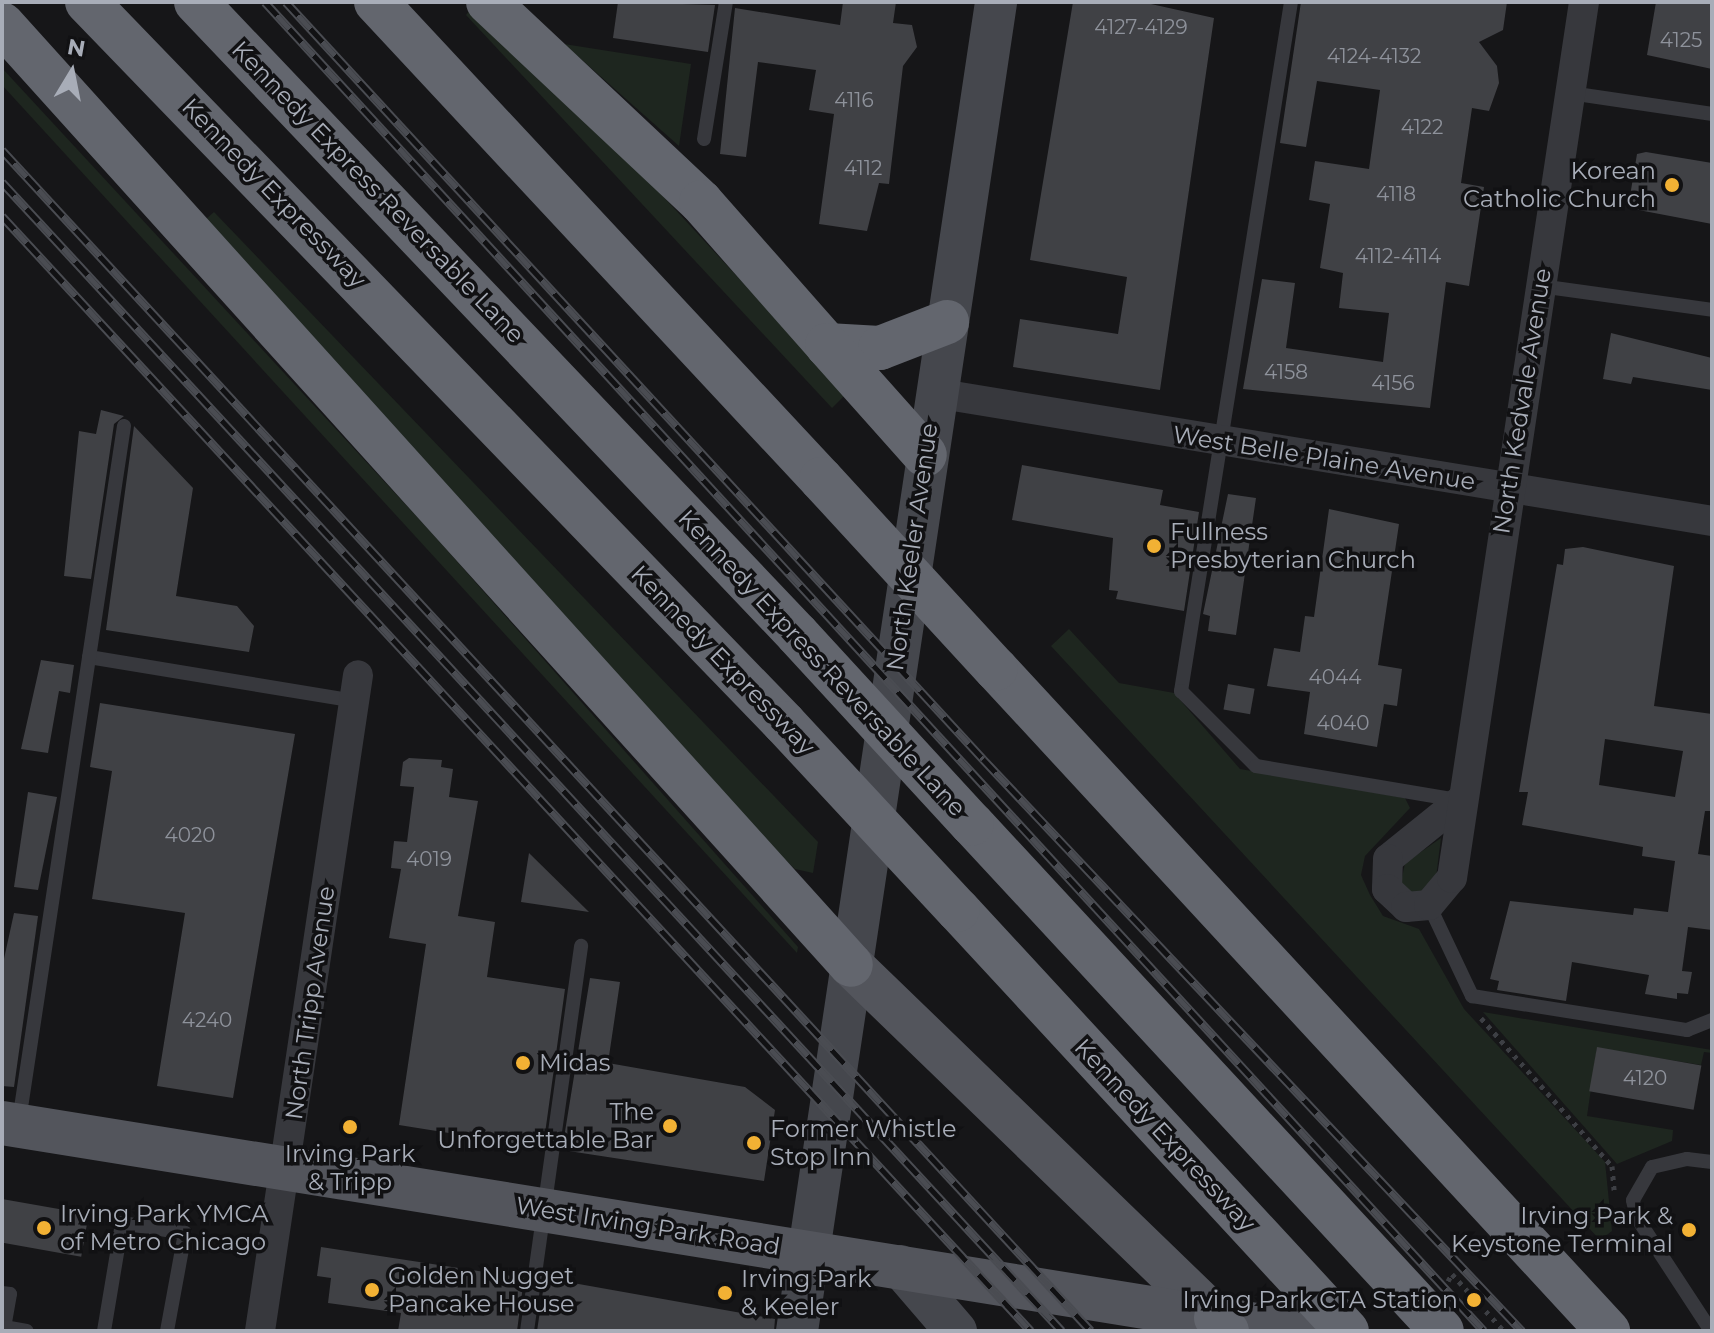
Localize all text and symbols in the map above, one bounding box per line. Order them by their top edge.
house number: 4127-4129 [1094,15,1188,39]
house number: 4125 [1660,28,1702,52]
north arrow [32,32,112,112]
text: N [65,33,87,63]
street label: Kennedy Express Reversable Lane [226,35,530,349]
house number: 4124-4132 [1327,44,1421,68]
house number: 4116 [834,88,874,112]
street label: Kennedy Expressway [176,92,372,294]
house number: 4122 [1401,115,1443,139]
house number: 4112 [844,156,882,180]
place label: Korean Catholic Church [1463,157,1656,213]
marker: Korean Catholic Church [1663,176,1681,194]
house number: 4118 [1376,182,1416,206]
house number: 4112-4114 [1355,244,1441,268]
street label: North Kedvale Avenue [1487,266,1557,536]
house number: 4158 [1264,360,1308,384]
house number: 4156 [1371,371,1415,395]
street label: West Belle Plaine Avenue [1171,420,1477,496]
street label: North Keeler Avenue [880,421,944,673]
street label: Kennedy Express Reversable Lane [672,504,972,822]
place label: Fullness Presbyterian Church [1170,518,1416,574]
marker: Fullness Presbyterian Church [1145,537,1163,555]
street label: Kennedy Expressway [625,559,821,761]
house number: 4044 [1309,665,1361,689]
house number: 4040 [1317,711,1369,735]
house number: 4020 [164,823,216,847]
house number: 4019 [406,847,452,871]
street label: North Tripp Avenue [279,884,341,1122]
house number: 4240 [182,1008,232,1032]
street label: Kennedy Expressway [1068,1033,1262,1237]
place label: Midas [539,1049,611,1077]
marker: Midas [514,1054,532,1072]
house number: 4120 [1623,1066,1667,1090]
place label: The Unforgettable Bar [437,1098,654,1154]
place label: Former Whistle Stop Inn [770,1115,956,1171]
marker: The Unforgettable Bar [661,1117,679,1135]
marker: Irving Park & Tripp [341,1118,359,1136]
marker: Former Whistle Stop Inn [745,1134,763,1152]
place label: Irving Park & Tripp [285,1140,415,1196]
street label: West Irving Park Road [514,1191,782,1261]
place label: Irving Park YMCA of Metro Chicago [60,1200,268,1256]
place label: Irving Park & Keystone Terminal [1451,1202,1673,1258]
marker: Irving Park YMCA of Metro Chicago [35,1219,53,1237]
marker: Irving Park & Keystone Terminal [1680,1221,1698,1239]
place label: Golden Nugget Pancake House [388,1262,574,1318]
place label: Irving Park & Keeler [741,1265,871,1321]
marker: Golden Nugget Pancake House [363,1281,381,1299]
marker: Irving Park & Keeler [716,1284,734,1302]
place label: Irving Park CTA Station [1182,1286,1458,1314]
marker: Irving Park CTA Station [1465,1291,1483,1309]

